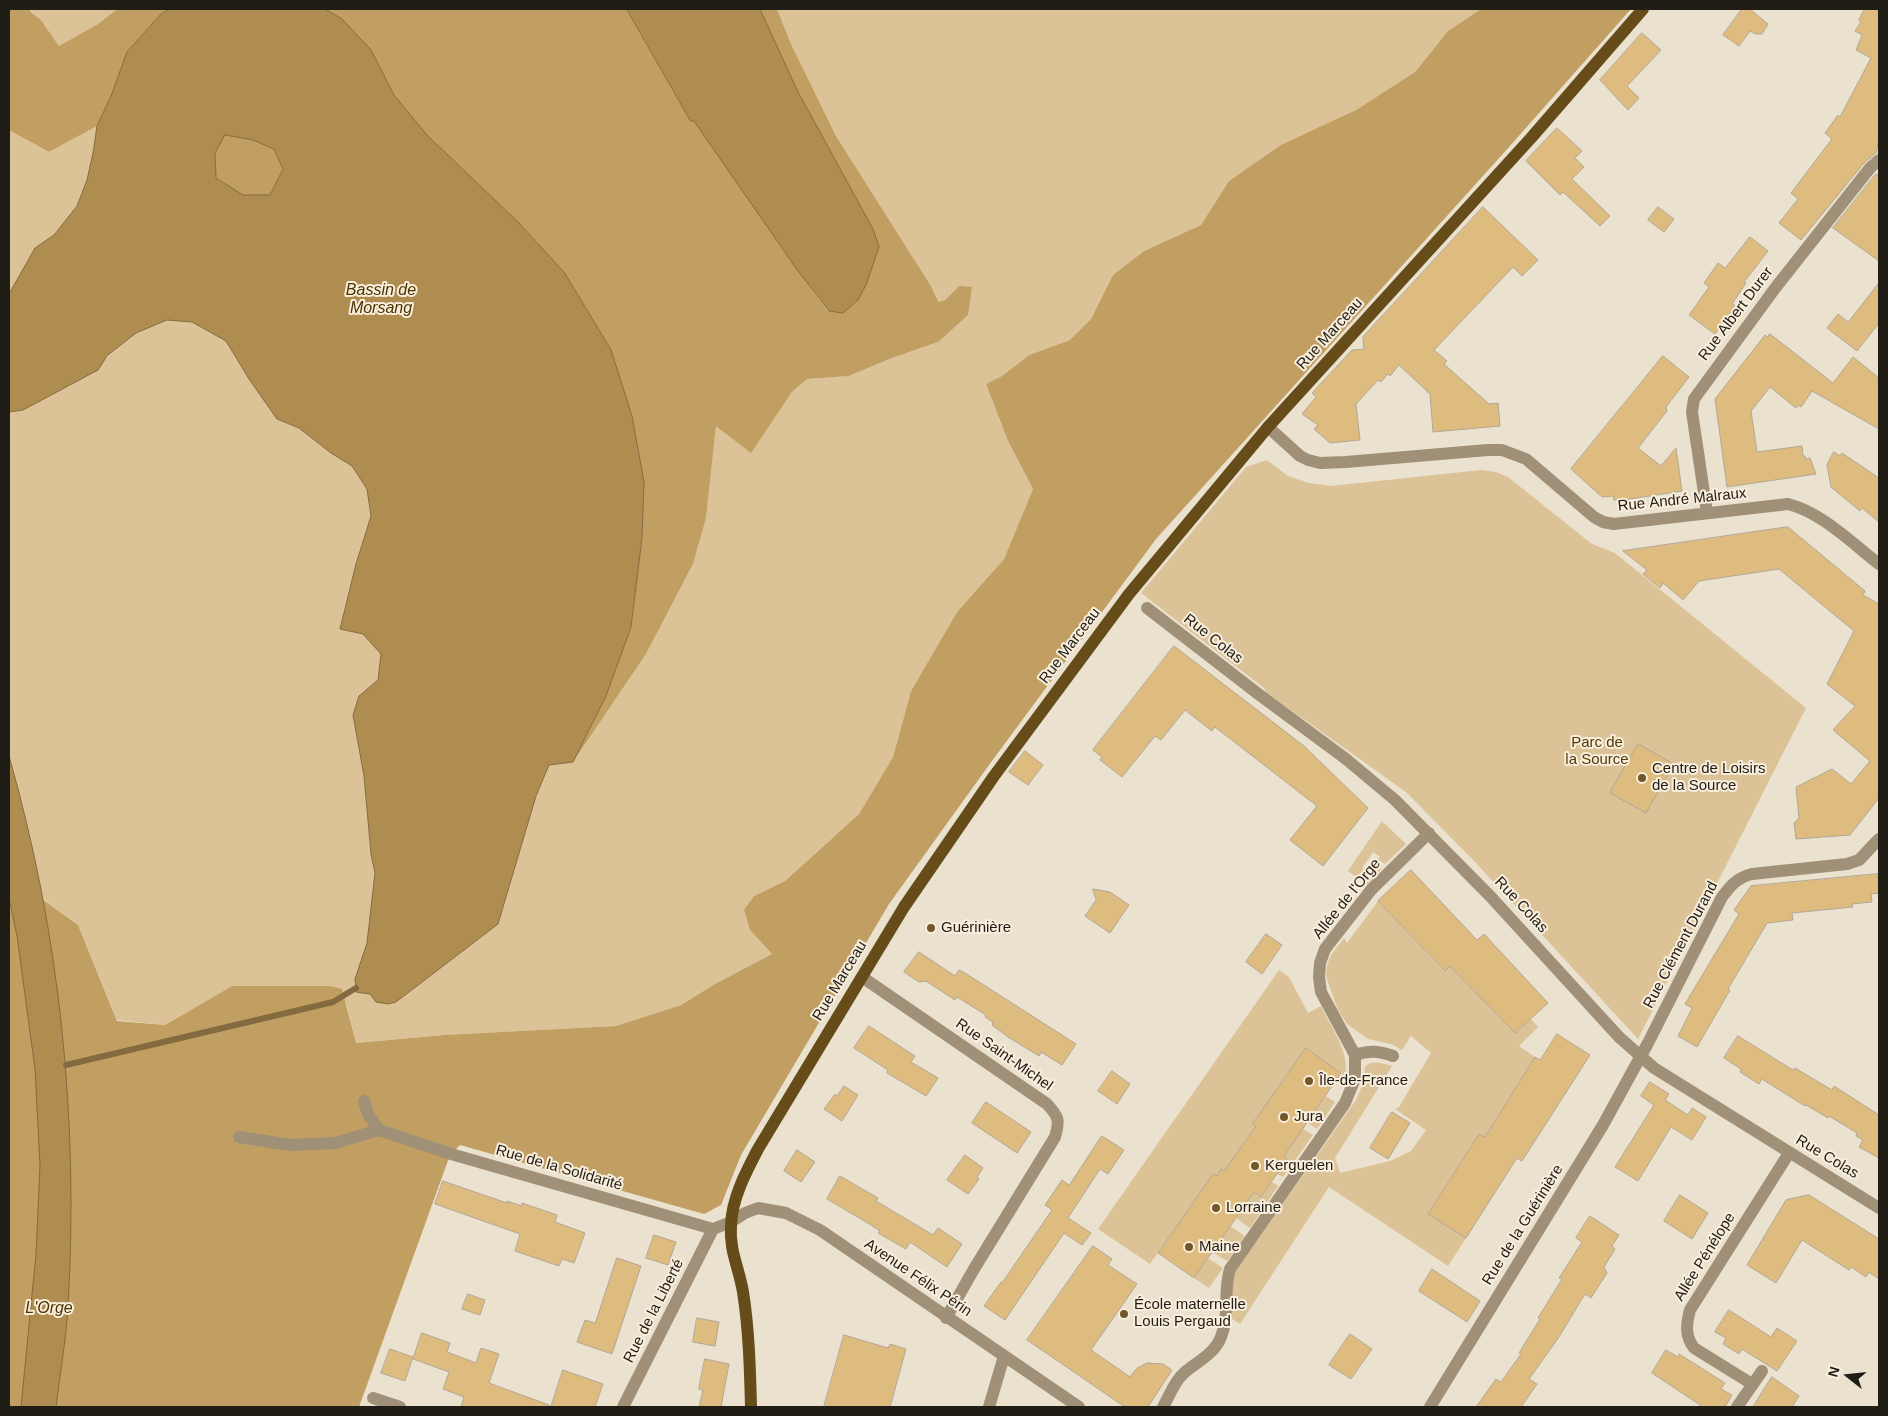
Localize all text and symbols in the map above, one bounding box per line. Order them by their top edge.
street label: Rue Albert Durer [1695,264,1777,364]
water label: Bassin de Morsang [346,281,416,319]
street label: Rue Marceau [1293,295,1367,373]
street label: Rue André Malraux [1617,484,1747,516]
street label: Rue Marceau [1036,605,1104,687]
street label: Rue Colas [1180,610,1246,668]
park label: Parc de la Source [1565,734,1629,769]
place label: Centre de Loisirs de la Source [1652,760,1765,795]
marker: Centre de Loisirs de la Source [1636,772,1648,784]
street label: Allée de l'Orge [1309,855,1385,943]
street label: Rue Colas [1491,873,1551,937]
street label: Rue Clément Durand [1640,879,1722,1011]
place label: Guérinière [941,919,1011,937]
marker: Guérinière [925,922,937,934]
street label: Rue Marceau [809,938,871,1024]
street label: Rue Saint-Michel [952,1015,1056,1095]
place label: Île-de-France [1319,1072,1408,1090]
marker: Île-de-France [1303,1075,1315,1087]
place label: Jura [1294,1108,1323,1126]
marker: Jura [1278,1111,1290,1123]
street label: Rue Colas [1792,1131,1862,1183]
street label: Rue de la Solidarité [494,1141,624,1195]
place label: Kerguelen [1265,1157,1333,1175]
marker: Kerguelen [1249,1160,1261,1172]
street label: Rue de la Guérinière [1479,1162,1567,1288]
place label: Lorraine [1226,1199,1281,1217]
marker: Lorraine [1210,1202,1222,1214]
street label: Allée Pénélope [1671,1209,1739,1305]
street label: Avenue Félix Périn [861,1235,975,1321]
place label: Maine [1199,1238,1240,1256]
marker: Maine [1183,1241,1195,1253]
street label: Rue de la Liberté [620,1256,688,1366]
place label: École maternelle Louis Pergaud [1134,1296,1246,1331]
water label: L'Orge [25,1299,73,1319]
marker: École maternelle Louis Pergaud [1118,1308,1130,1320]
north arrow [1823,1351,1873,1401]
text: N [1824,1365,1843,1379]

